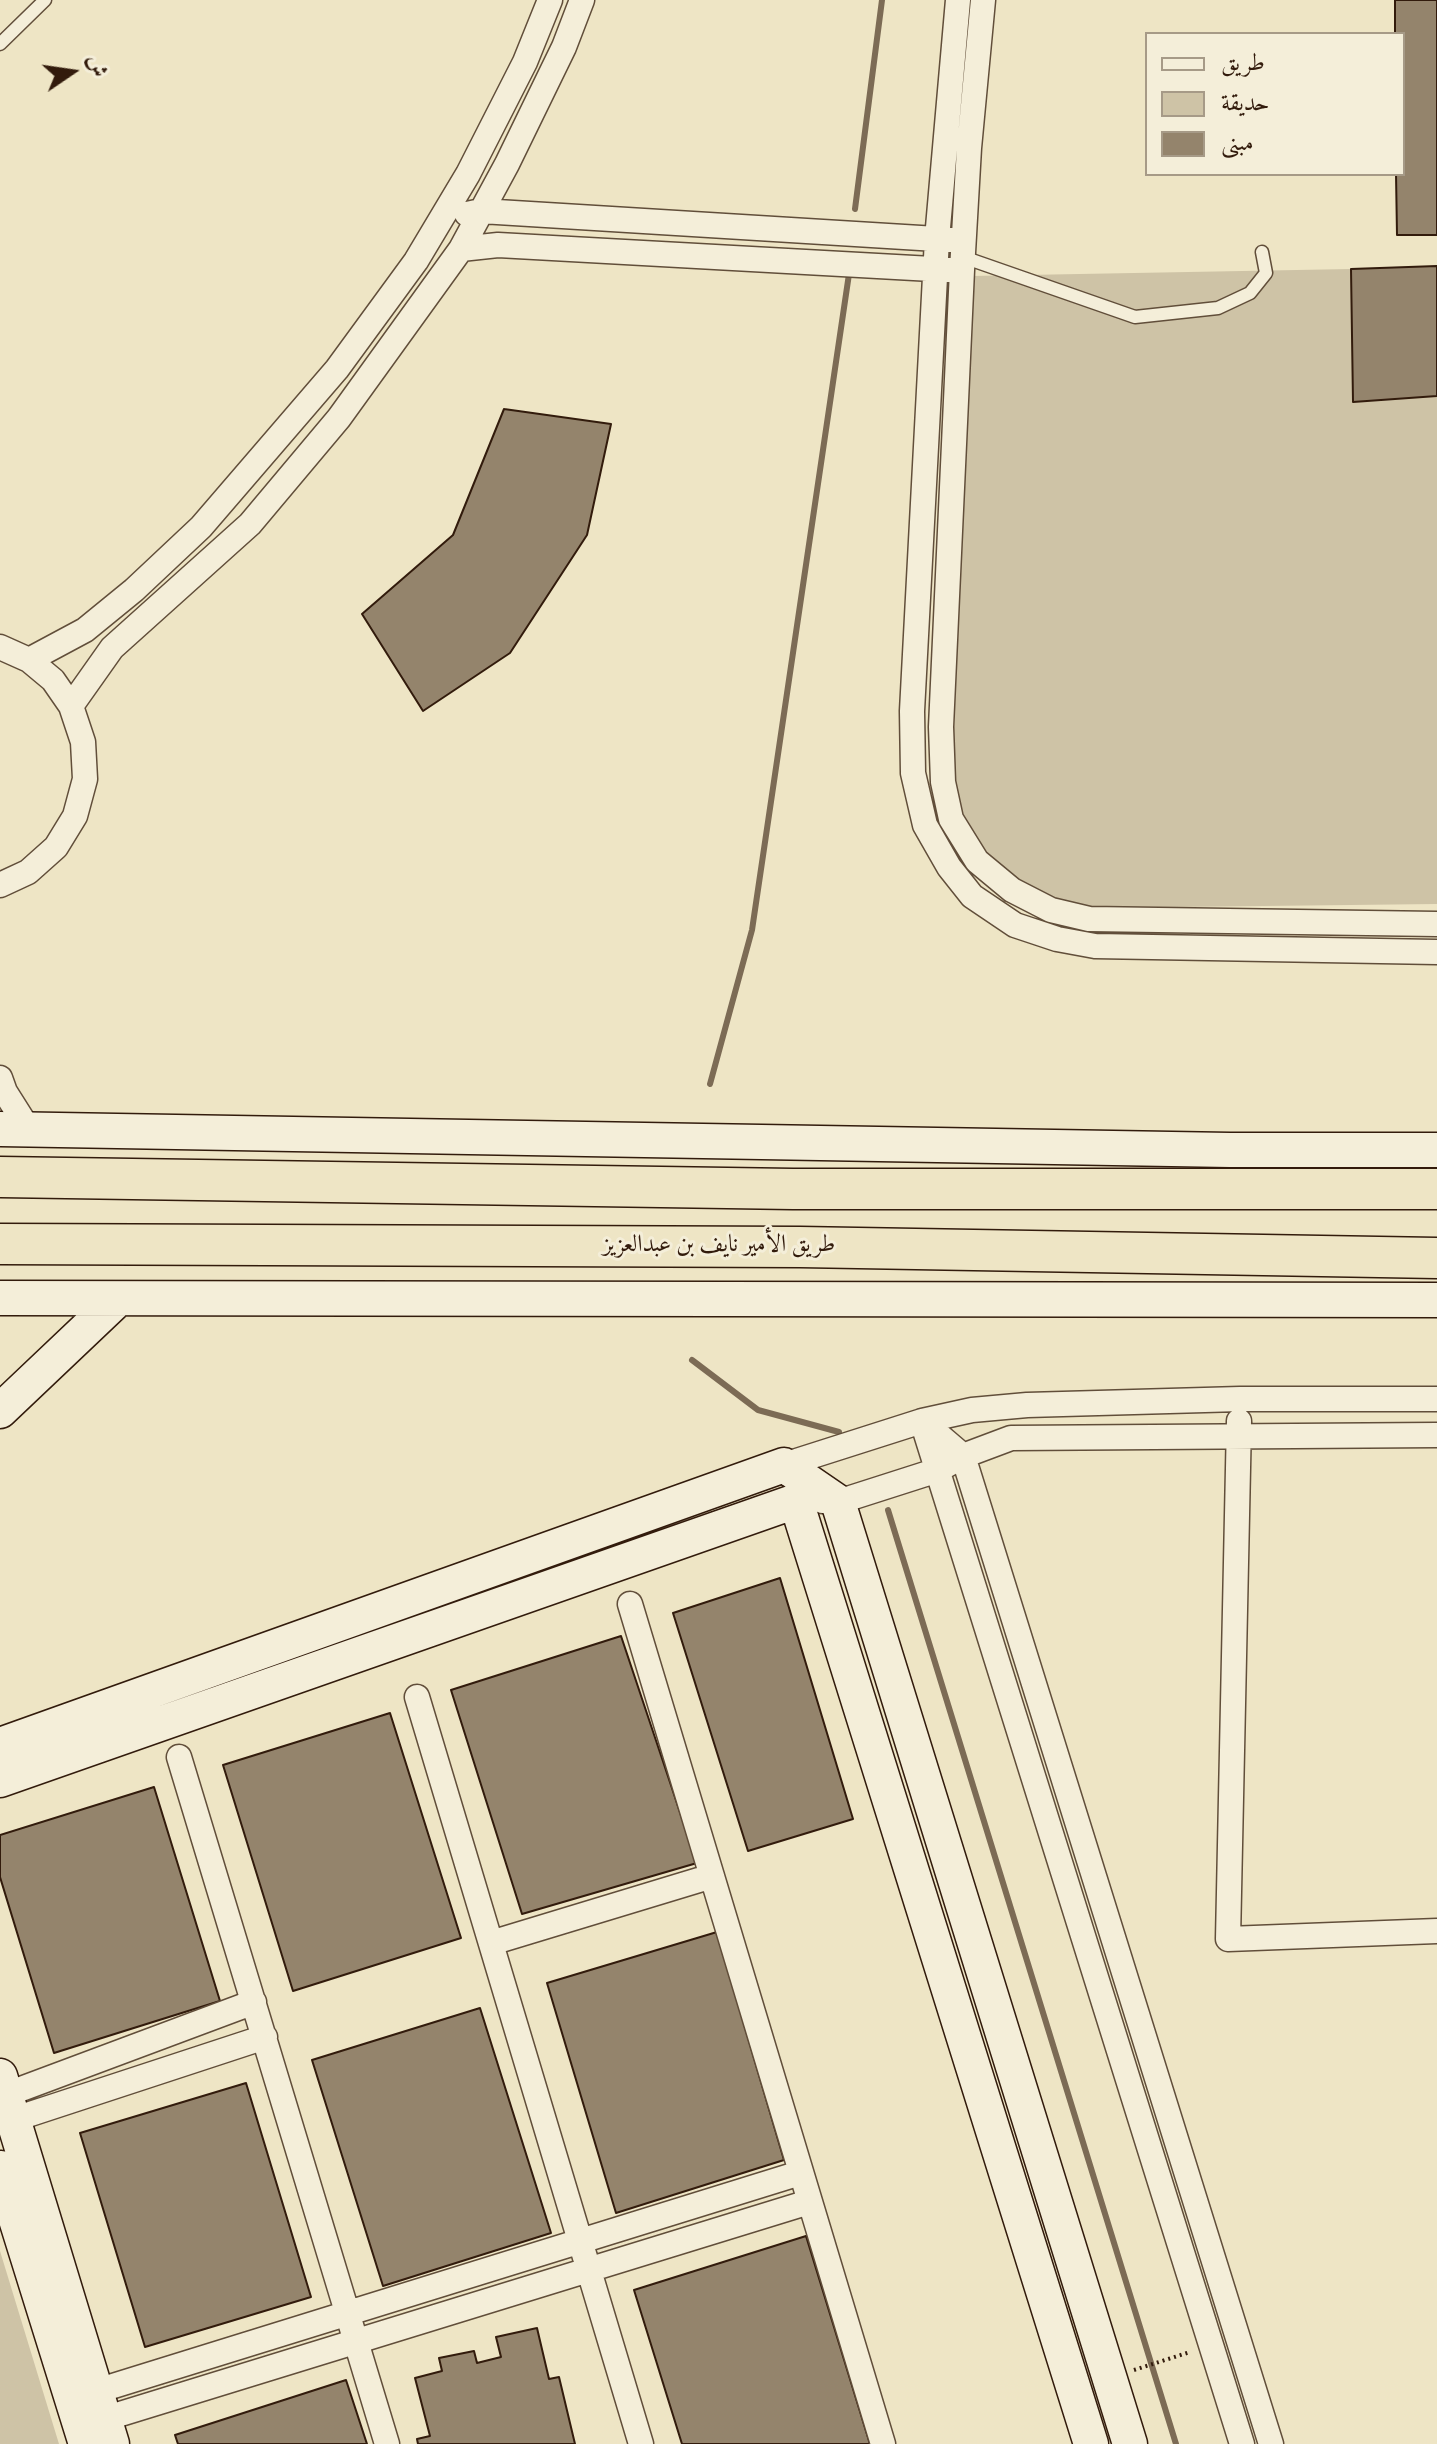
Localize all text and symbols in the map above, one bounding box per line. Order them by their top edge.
north arrow [32,32,112,112]
legend [1145,32,1405,176]
text: طريق [1221,47,1265,81]
text: ش [77,52,113,81]
text: حديقة [1221,87,1270,121]
text: مبنى [1221,127,1254,161]
street label: طريق الأمير نايف بن عبدالعزيز [603,1233,835,1261]

